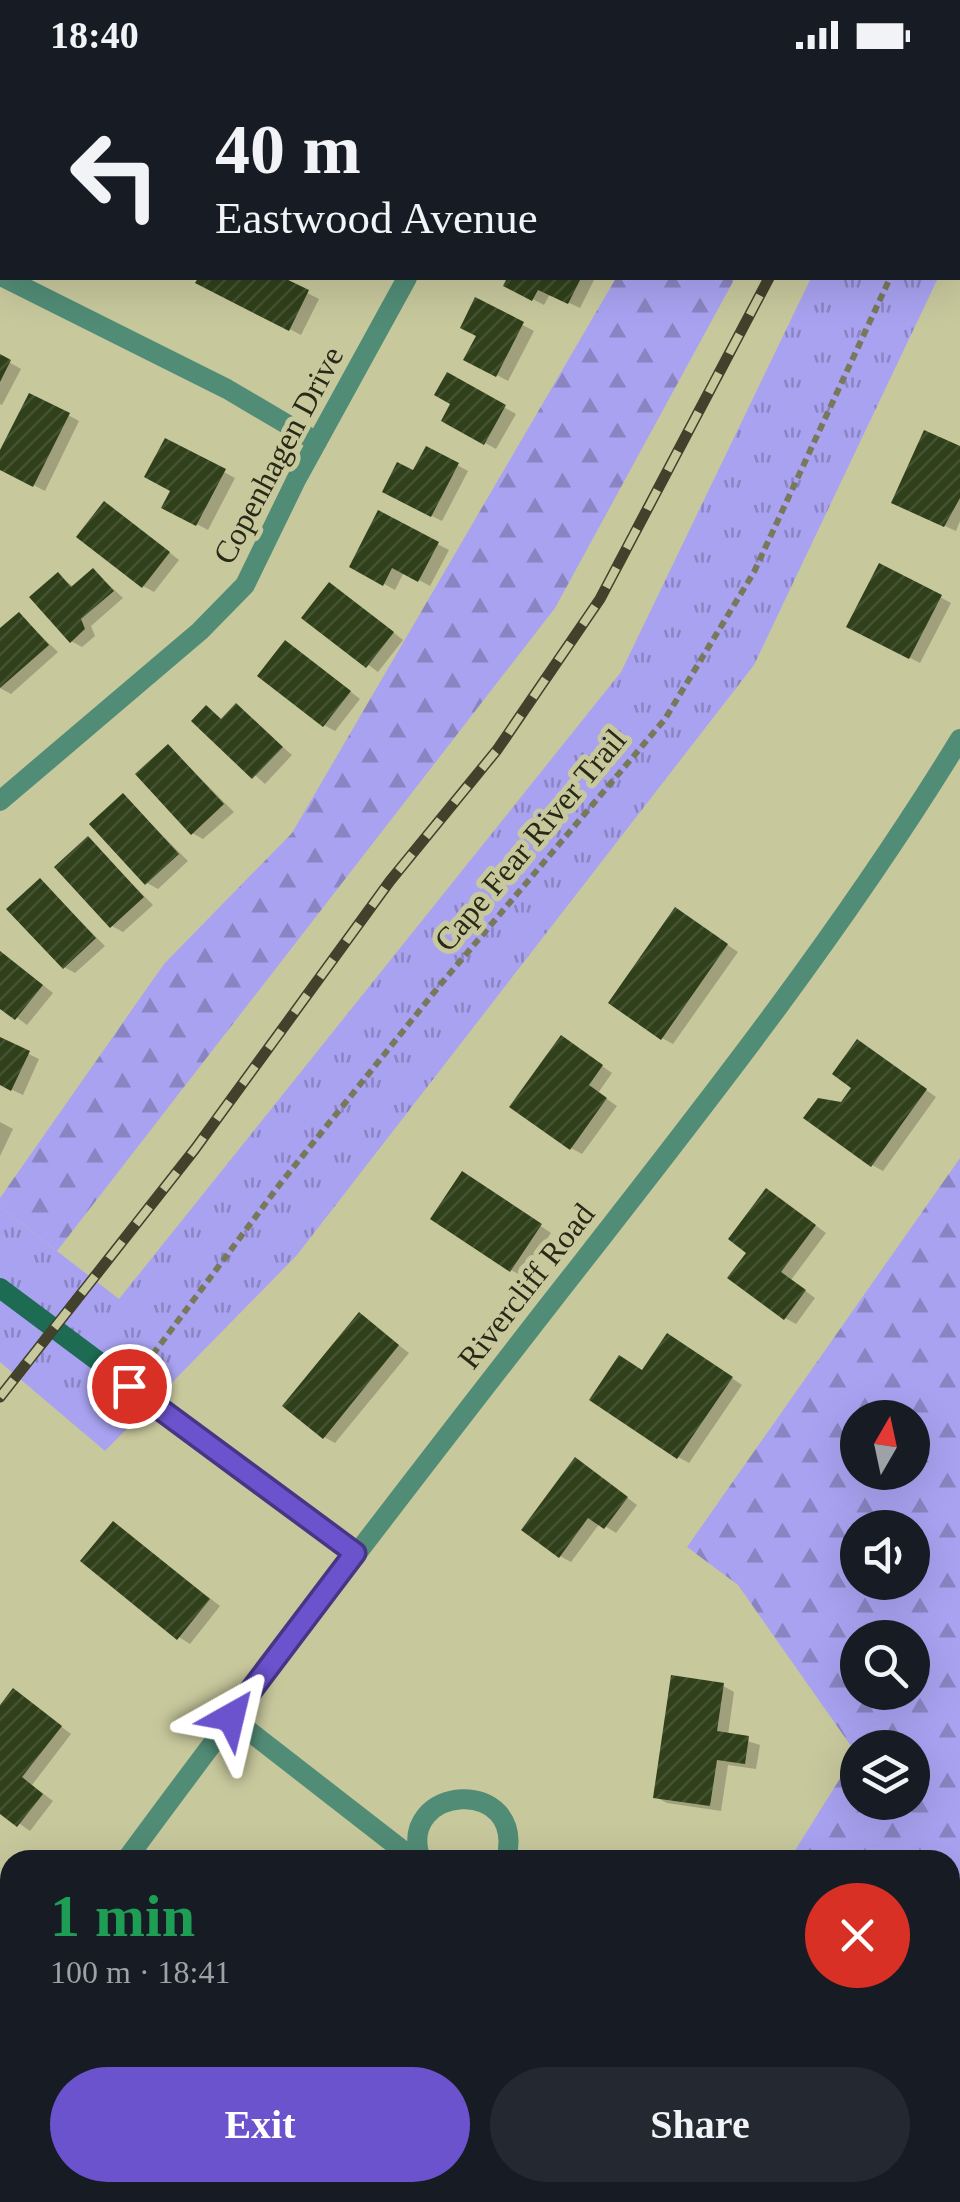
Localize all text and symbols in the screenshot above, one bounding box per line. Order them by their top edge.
text: 18:40 [50,14,139,56]
icon: left [50,110,180,240]
text: 40 m [215,111,361,188]
text: Eastwood Avenue [215,193,538,243]
street label: Copenhagen Drive [206,340,350,570]
street label: Cape Fear River Trail [427,722,633,958]
street label: Rivercliff Road [450,1196,602,1376]
pin [87,1344,172,1429]
icon: arrive [102,1359,157,1414]
north arrow [840,1400,930,1490]
map controls [840,1400,930,1820]
button: sound [840,1510,930,1600]
button: search [840,1620,930,1710]
position arrow [179,1665,283,1769]
button: layers [840,1730,930,1820]
text: 1 min [50,1883,195,1949]
button: close [805,1883,910,1988]
text: 100 m · 18:41 [50,1954,230,1990]
button: Exit [50,2067,470,2182]
button: Share [490,2067,910,2182]

